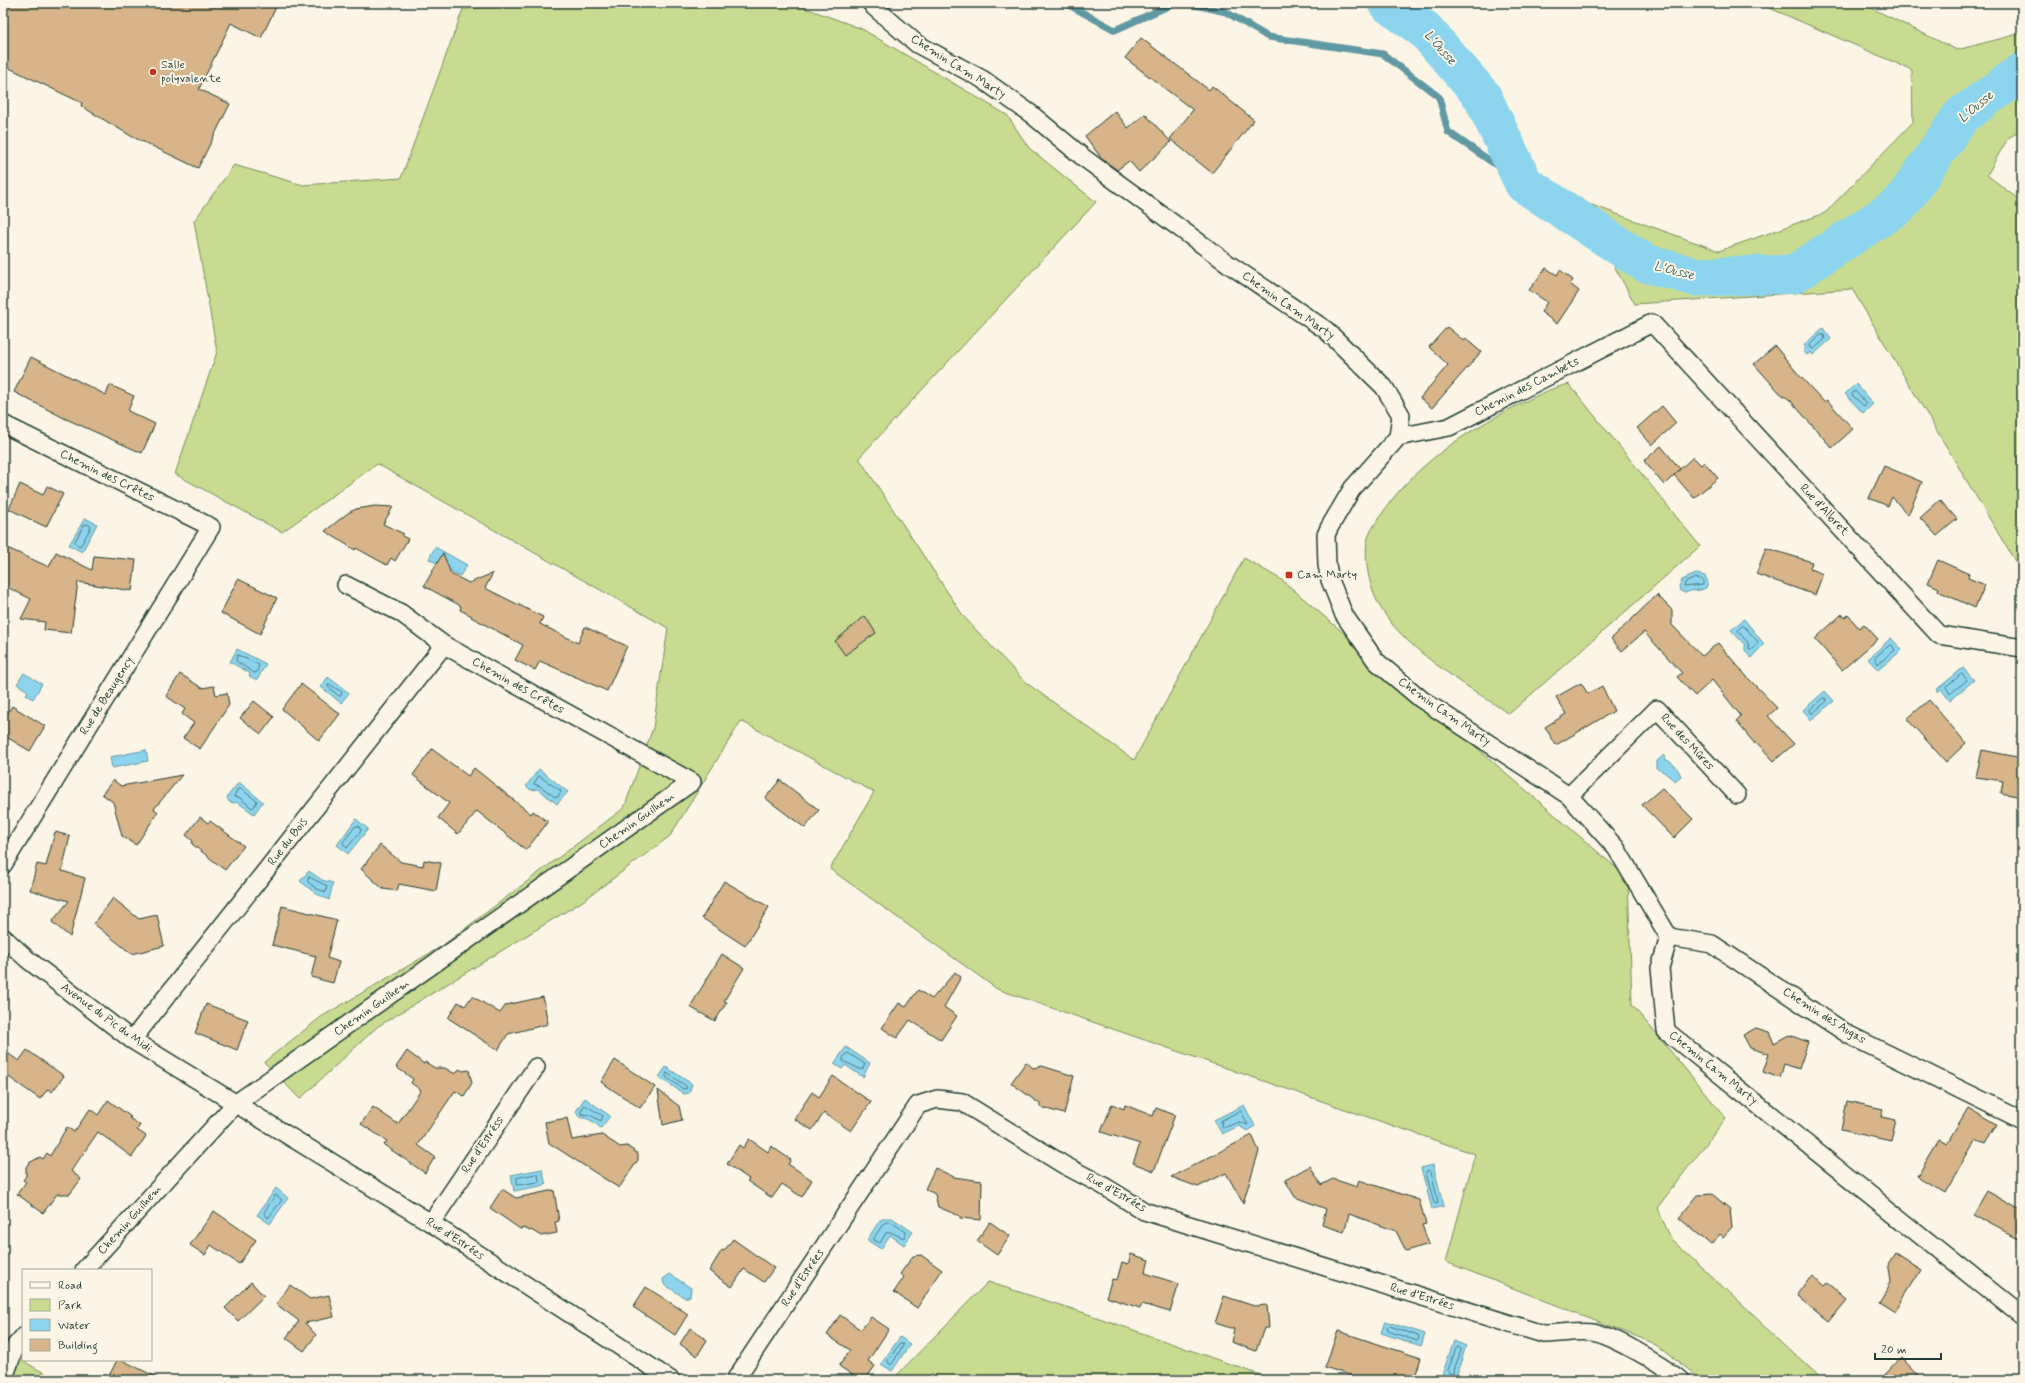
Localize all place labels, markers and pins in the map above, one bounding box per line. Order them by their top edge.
place label: Salle polyvalente [161,57,221,87]
marker: Salle polyvalente [148,67,158,77]
place label: Cam Marty [1297,567,1357,583]
marker: Cam Marty [1284,570,1294,580]

